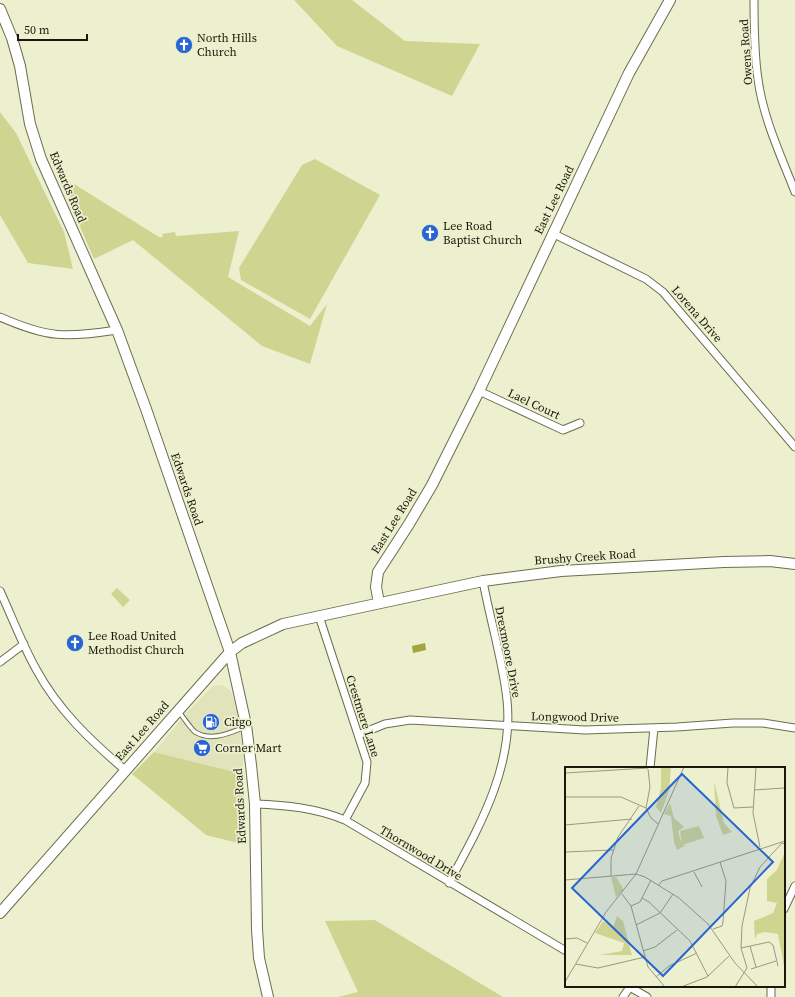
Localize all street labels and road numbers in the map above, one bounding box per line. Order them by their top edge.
street label: Owens Road [736,18,756,85]
street label: Edwards Road [46,149,90,225]
street label: East Lee Road [530,163,578,237]
street label: Lorena Drive [668,282,726,346]
street label: Lael Court [505,385,563,423]
street label: Edwards Road [167,451,207,528]
street label: East Lee Road [367,485,421,557]
street label: Brushy Creek Road [534,545,636,569]
street label: Drexmoore Drive [491,605,525,699]
street label: Crestmere Lane [342,673,384,759]
street label: East Lee Road [111,697,173,764]
street label: Longwood Drive [531,708,619,726]
street label: Edwards Road [230,767,250,844]
street label: Thornwood Drive [377,822,465,884]

